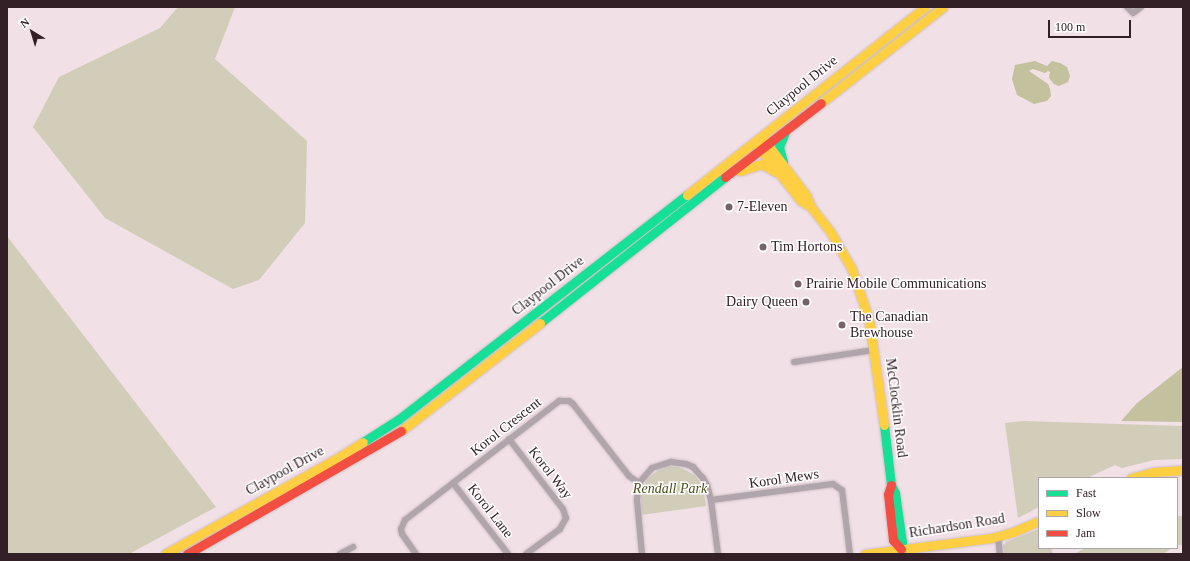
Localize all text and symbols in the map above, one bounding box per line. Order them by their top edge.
north arrow [12,12,52,52]
scale bar [1050,12,1133,38]
text: N [18,15,31,30]
text: 100 m [1055,20,1085,34]
street label: Claypool Drive [763,52,841,120]
place label: 7-Eleven [737,199,788,215]
marker: 7-Eleven [724,202,734,212]
place label: Tim Hortons [771,239,842,255]
marker: Tim Hortons [758,242,768,252]
street label: Claypool Drive [509,253,587,319]
place label: Prairie Mobile Communications [806,276,986,292]
marker: Prairie Mobile Communications [793,279,803,289]
place label: Dairy Queen [726,294,798,310]
marker: Dairy Queen [801,297,811,307]
place label: The Canadian Brewhouse [850,309,928,342]
marker: The Canadian Brewhouse [837,320,847,330]
street label: McClocklin Road [882,357,910,459]
street label: Korol Crescent [467,394,545,460]
street label: Claypool Drive [243,443,327,499]
street label: Korol Way [524,444,576,502]
street label: Korol Mews [748,466,820,492]
legend [1038,477,1178,549]
street label: Korol Lane [464,481,516,541]
park label: Rendall Park [633,481,707,497]
text: Fast [1076,486,1096,500]
text: Slow [1076,506,1101,520]
street label: Richardson Road [908,510,1006,542]
text: Jam [1076,526,1095,540]

